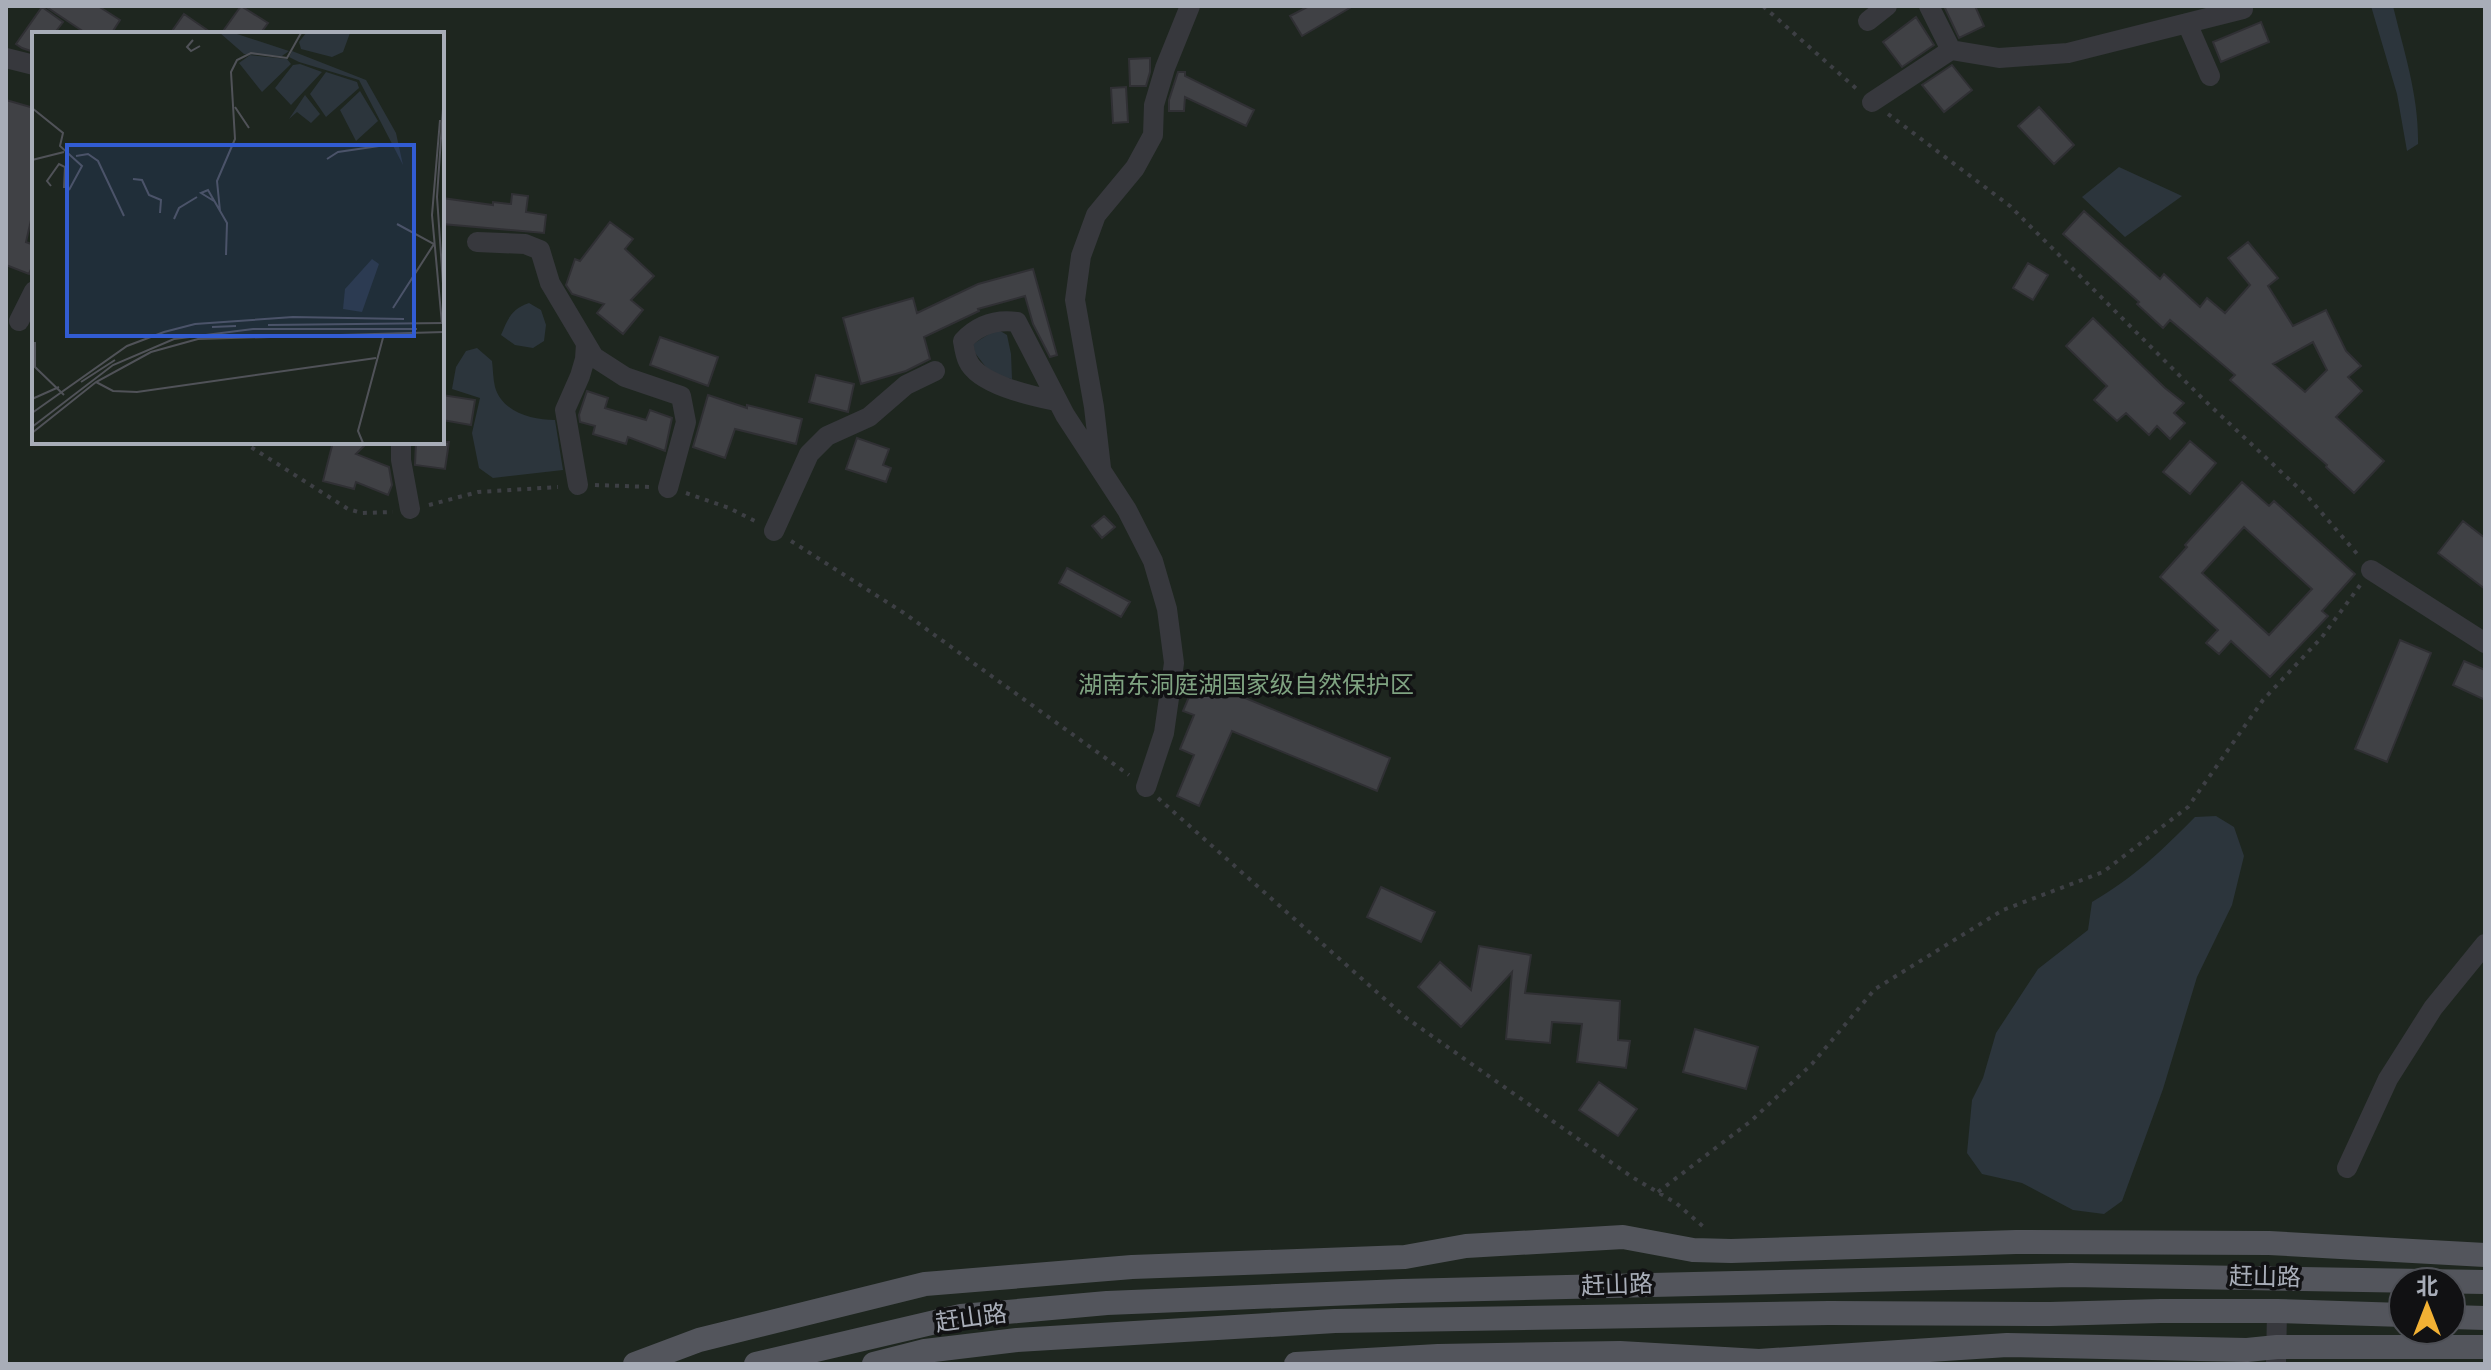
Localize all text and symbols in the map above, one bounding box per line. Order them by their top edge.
inset map [32,32,444,444]
park label: 湖南东洞庭湖国家级自然保护区 [1078,668,1414,701]
street label: 赶山路 [2229,1259,2301,1294]
north arrow [2387,1266,2467,1346]
street label: 赶山路 [1580,1267,1654,1302]
text: 北 [2416,1271,2438,1302]
street label: 赶山路 [933,1296,1009,1339]

